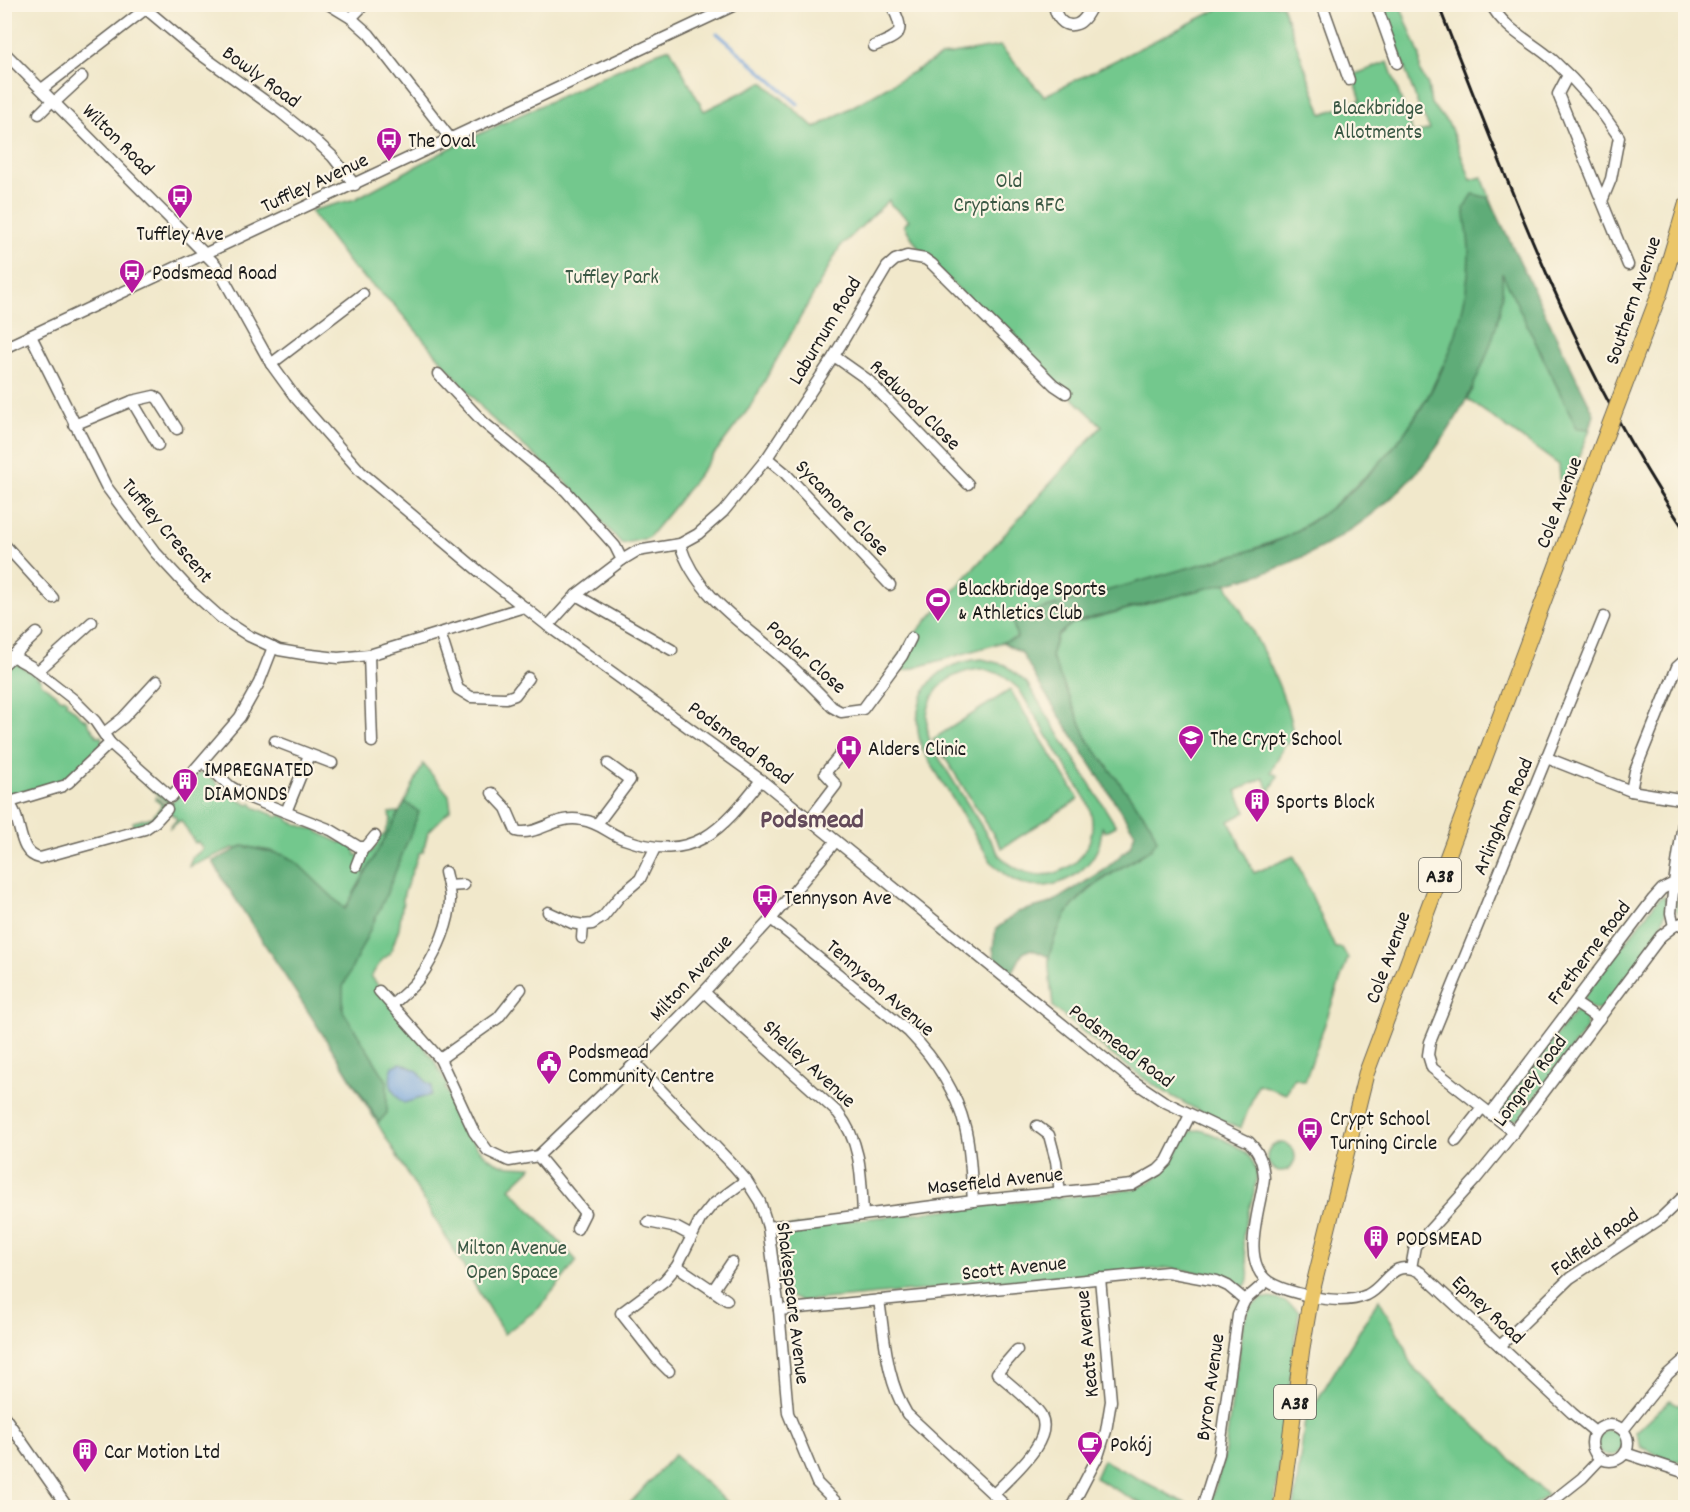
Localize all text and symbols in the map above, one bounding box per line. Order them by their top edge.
street label: Bowly Road [215,40,306,117]
park label: Blackbridge Allotments [1333,95,1423,149]
street label: Wilton Road [74,98,160,184]
bus stop icon: The Oval [374,125,404,163]
place label: The Oval [408,128,476,158]
street label: Tuffley Avenue [257,147,374,223]
park label: Old Cryptians RFC [953,168,1065,222]
bus stop icon: Tuffley Ave [165,182,195,220]
place label: Tuffley Ave [136,221,224,251]
street label: Southern Avenue [1599,233,1671,369]
bus stop icon: Podsmead Road [117,257,147,295]
place label: Podsmead Road [152,260,277,290]
park label: Tuffley Park [565,264,659,294]
street label: Laburnum Road [782,272,871,391]
street label: Redwood Close [861,353,967,459]
street label: Cole Avenue [1530,453,1592,553]
street label: Sycamore Close [787,454,895,564]
street label: Tuffley Crescent [113,473,219,591]
place label: Blackbridge Sports & Athletics Club [958,576,1106,630]
sports icon: Blackbridge Sports & Athletics Club [923,585,953,623]
street label: Poplar Close [758,614,852,702]
street label: Podsmead Road [680,695,798,794]
school or university icon: The Crypt School [1176,723,1206,761]
place label: The Crypt School [1210,726,1342,756]
hospital icon: Alders Clinic [834,733,864,771]
place label: Alders Clinic [868,736,966,766]
street label: Arlingham Road [1467,754,1543,881]
place label: IMPREGNATED DIAMONDS [204,757,313,811]
building icon: IMPREGNATED DIAMONDS [170,766,200,804]
building icon: Sports Block [1242,786,1272,824]
place label: Sports Block [1276,789,1375,819]
district label: Podsmead [760,802,864,841]
road number: A38 [1419,858,1461,892]
bus stop icon: Tennyson Ave [750,882,780,920]
place label: Tennyson Ave [784,885,892,915]
street label: Fretherne Road [1541,895,1640,1012]
street label: Cole Avenue [1359,908,1420,1008]
street label: Milton Avenue [644,929,741,1030]
street label: Tennyson Avenue [818,933,940,1045]
street label: Podsmead Road [1061,998,1179,1097]
street label: Shelley Avenue [755,1014,861,1116]
street label: Longney Road [1487,1030,1576,1134]
place label: Podsmead Community Centre [568,1039,714,1093]
public building icon: Podsmead Community Centre [534,1048,564,1086]
place label: Crypt School Turning Circle [1330,1106,1437,1160]
bus stop icon: Crypt School Turning Circle [1295,1115,1325,1153]
street label: Masefield Avenue [926,1161,1065,1205]
street label: Falfield Road [1545,1202,1646,1285]
street label: Shakespeare Avenue [766,1220,816,1386]
building icon: PODSMEAD [1361,1223,1391,1261]
place label: PODSMEAD [1396,1226,1482,1256]
park label: Milton Avenue Open Space [457,1235,567,1289]
street label: Scott Avenue [961,1250,1068,1290]
street label: Epney Road [1444,1269,1530,1353]
street label: Keats Avenue [1069,1289,1109,1399]
street label: Byron Avenue [1190,1332,1234,1443]
road number: A38 [1274,1385,1316,1419]
cafe icon: Pokój [1075,1429,1105,1467]
place label: Pokój [1110,1432,1152,1462]
building icon: Car Motion Ltd [70,1436,100,1474]
place label: Car Motion Ltd [104,1439,220,1469]

